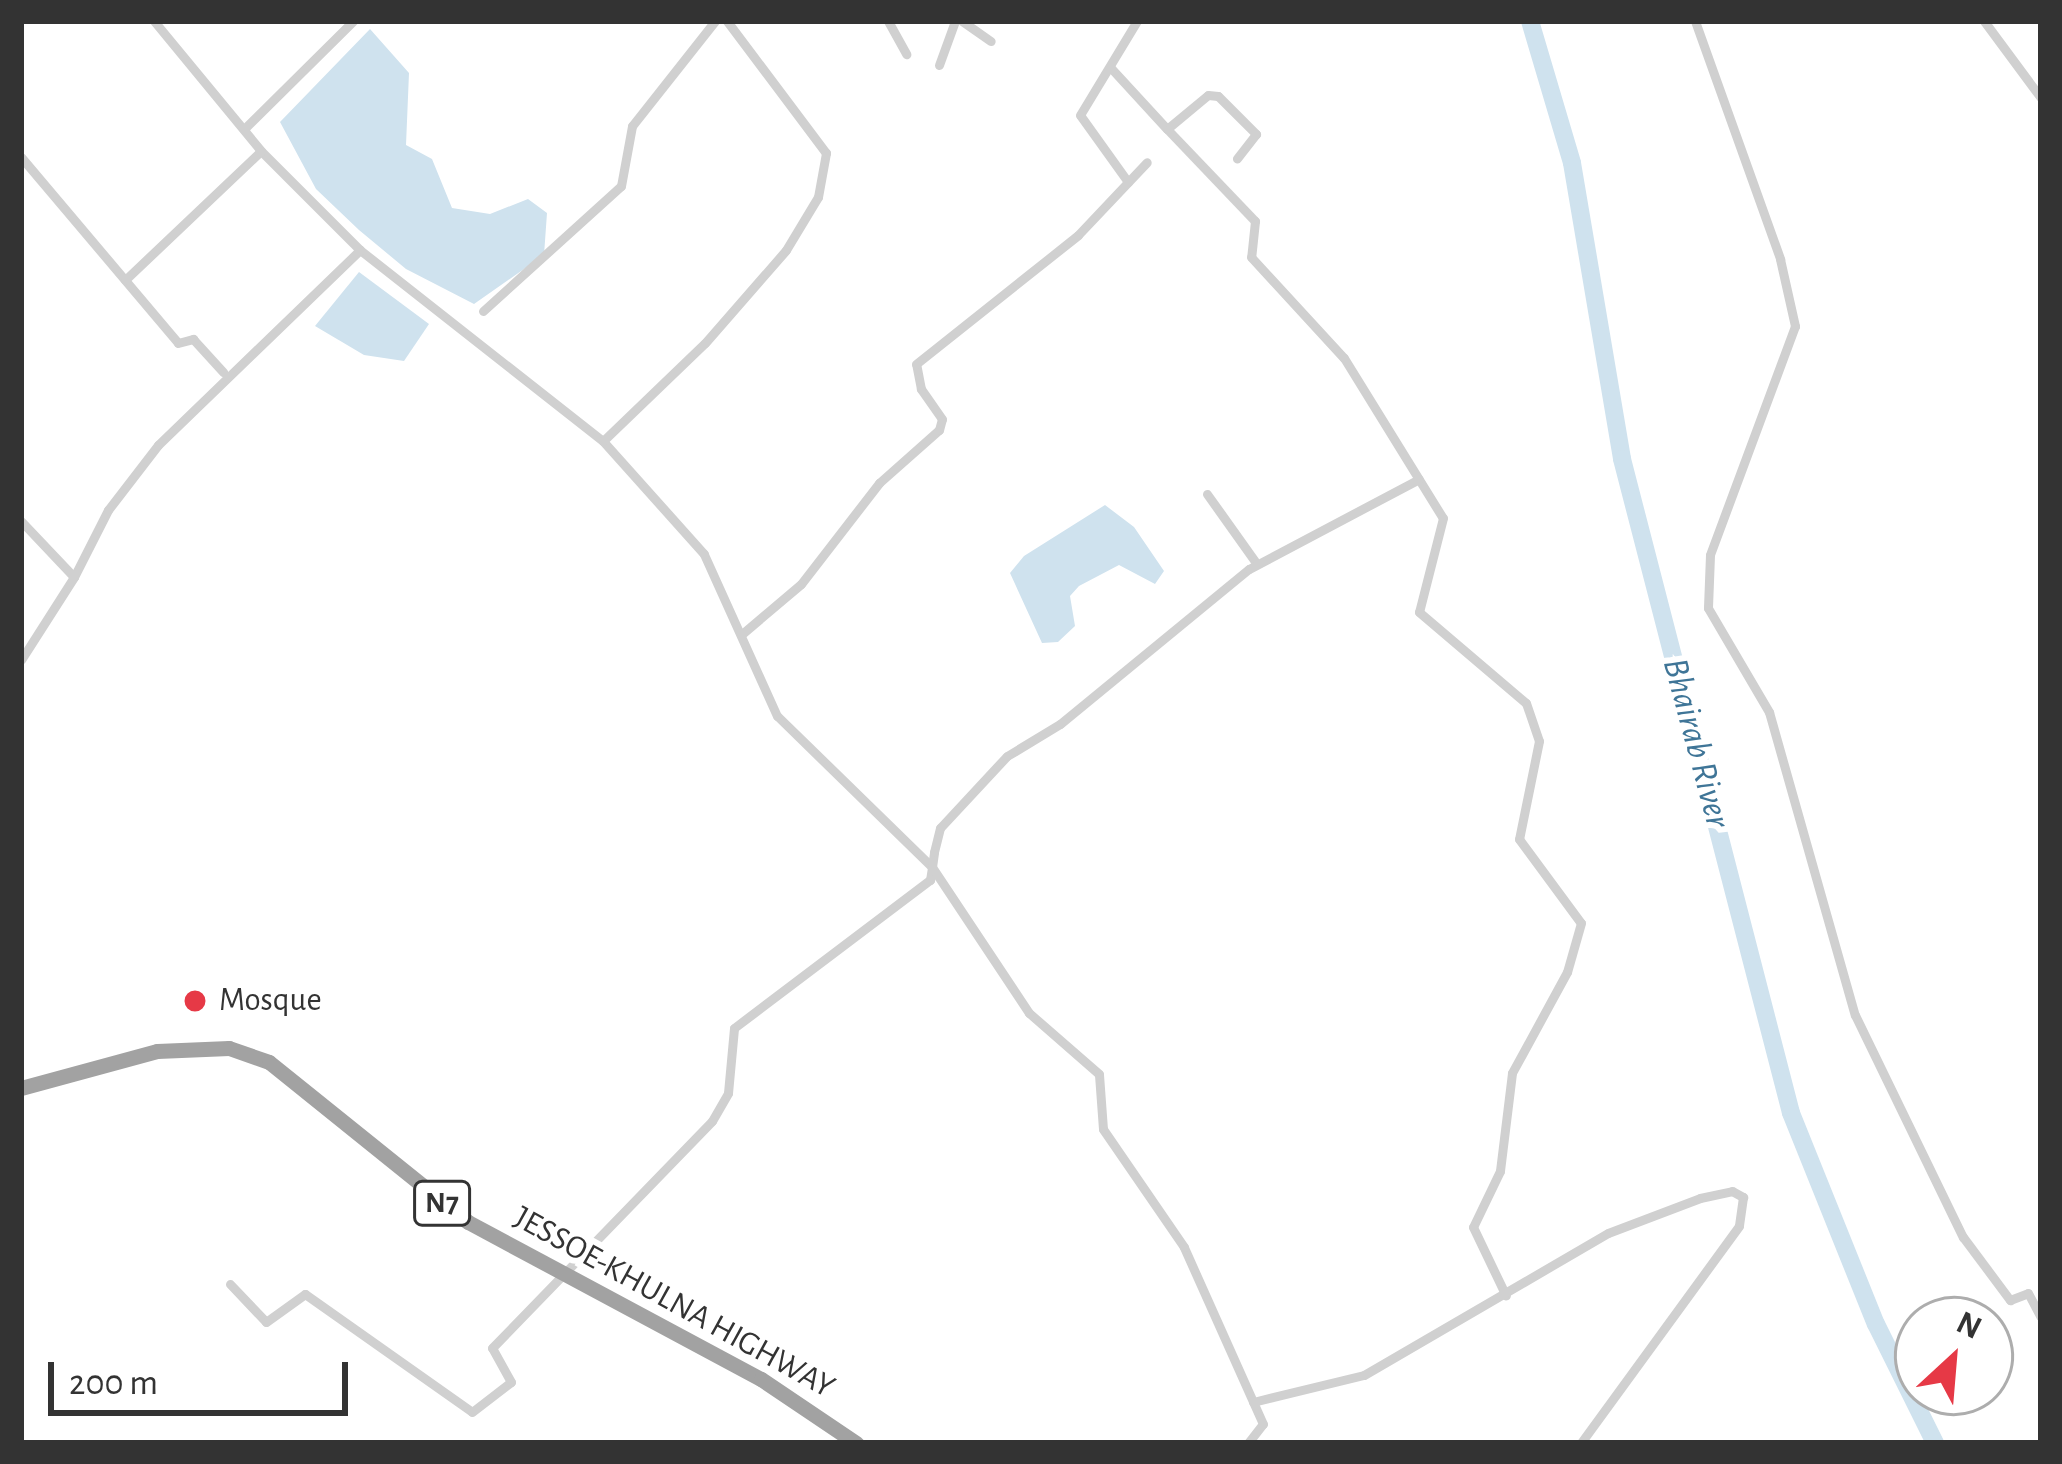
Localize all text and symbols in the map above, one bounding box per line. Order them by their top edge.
water label: Bhairab River [1653,653,1739,833]
place label: Mosque [219,981,322,1021]
marker: Mosque [182,988,208,1014]
road number: N7 [412,1179,472,1227]
street label: JESSOE-KHULNA HIGHWAY [507,1198,841,1408]
north arrow [1894,1296,2014,1416]
text: N [1951,1306,1986,1346]
scale bar [54,1338,354,1412]
text: 200 m [69,1365,158,1401]

